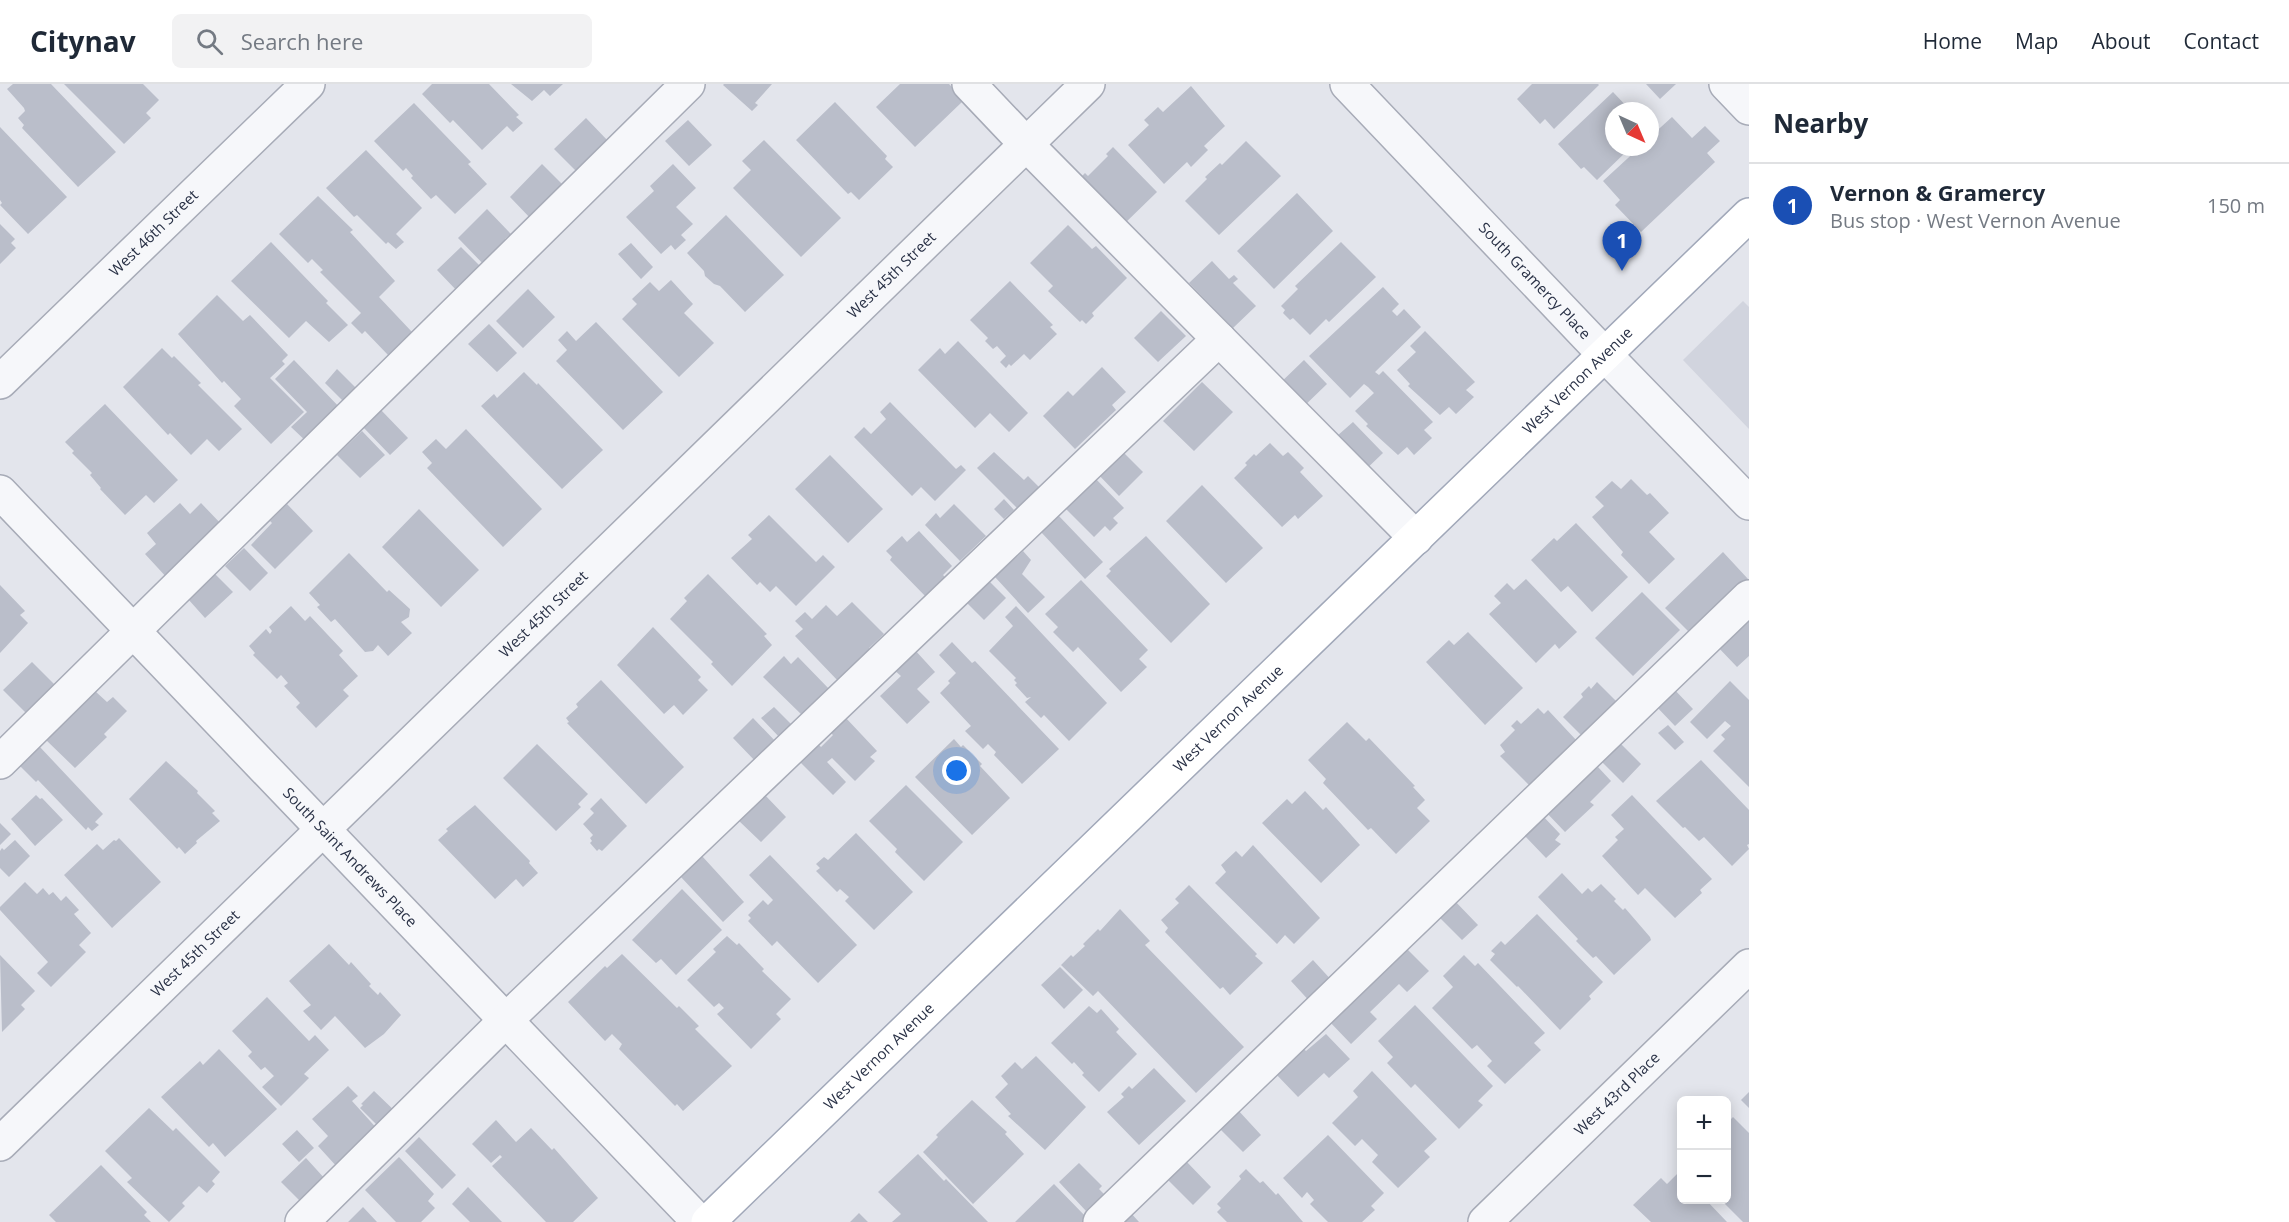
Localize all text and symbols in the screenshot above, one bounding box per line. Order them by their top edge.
search box [172,14,592,68]
text: Citynav [30,22,136,60]
icon: search [193,25,226,58]
text: Search here [241,26,363,56]
text: Home [1923,27,1982,55]
text: Map [2015,27,2058,55]
text: About [2091,27,2151,55]
text: Contact [2184,27,2259,55]
north arrow [1605,102,1659,156]
text: Nearby [1773,105,1868,141]
text: Vernon & Gramercy [1830,177,2045,207]
street label: West 46th Street [104,185,202,280]
text: 1 [1787,192,1798,219]
text: 150 m [2207,192,2265,219]
text: Bus stop · West Vernon Avenue [1830,207,2121,234]
street label: South Gramercy Place [1475,218,1596,343]
pin: 1 [1602,222,1642,271]
street label: West 45th Street [842,227,940,322]
street label: West Vernon Avenue [1518,322,1636,438]
street label: West 45th Street [494,566,592,661]
street label: West Vernon Avenue [1168,660,1287,776]
your location [942,756,971,785]
street label: South Saint Andrews Place [279,783,422,931]
street label: West 45th Street [146,905,243,1001]
street label: West Vernon Avenue [819,998,938,1114]
street label: West 43rd Place [1569,1047,1664,1139]
map controls [1677,1096,1731,1204]
button: + [1677,1096,1731,1150]
button: − [1677,1150,1731,1204]

